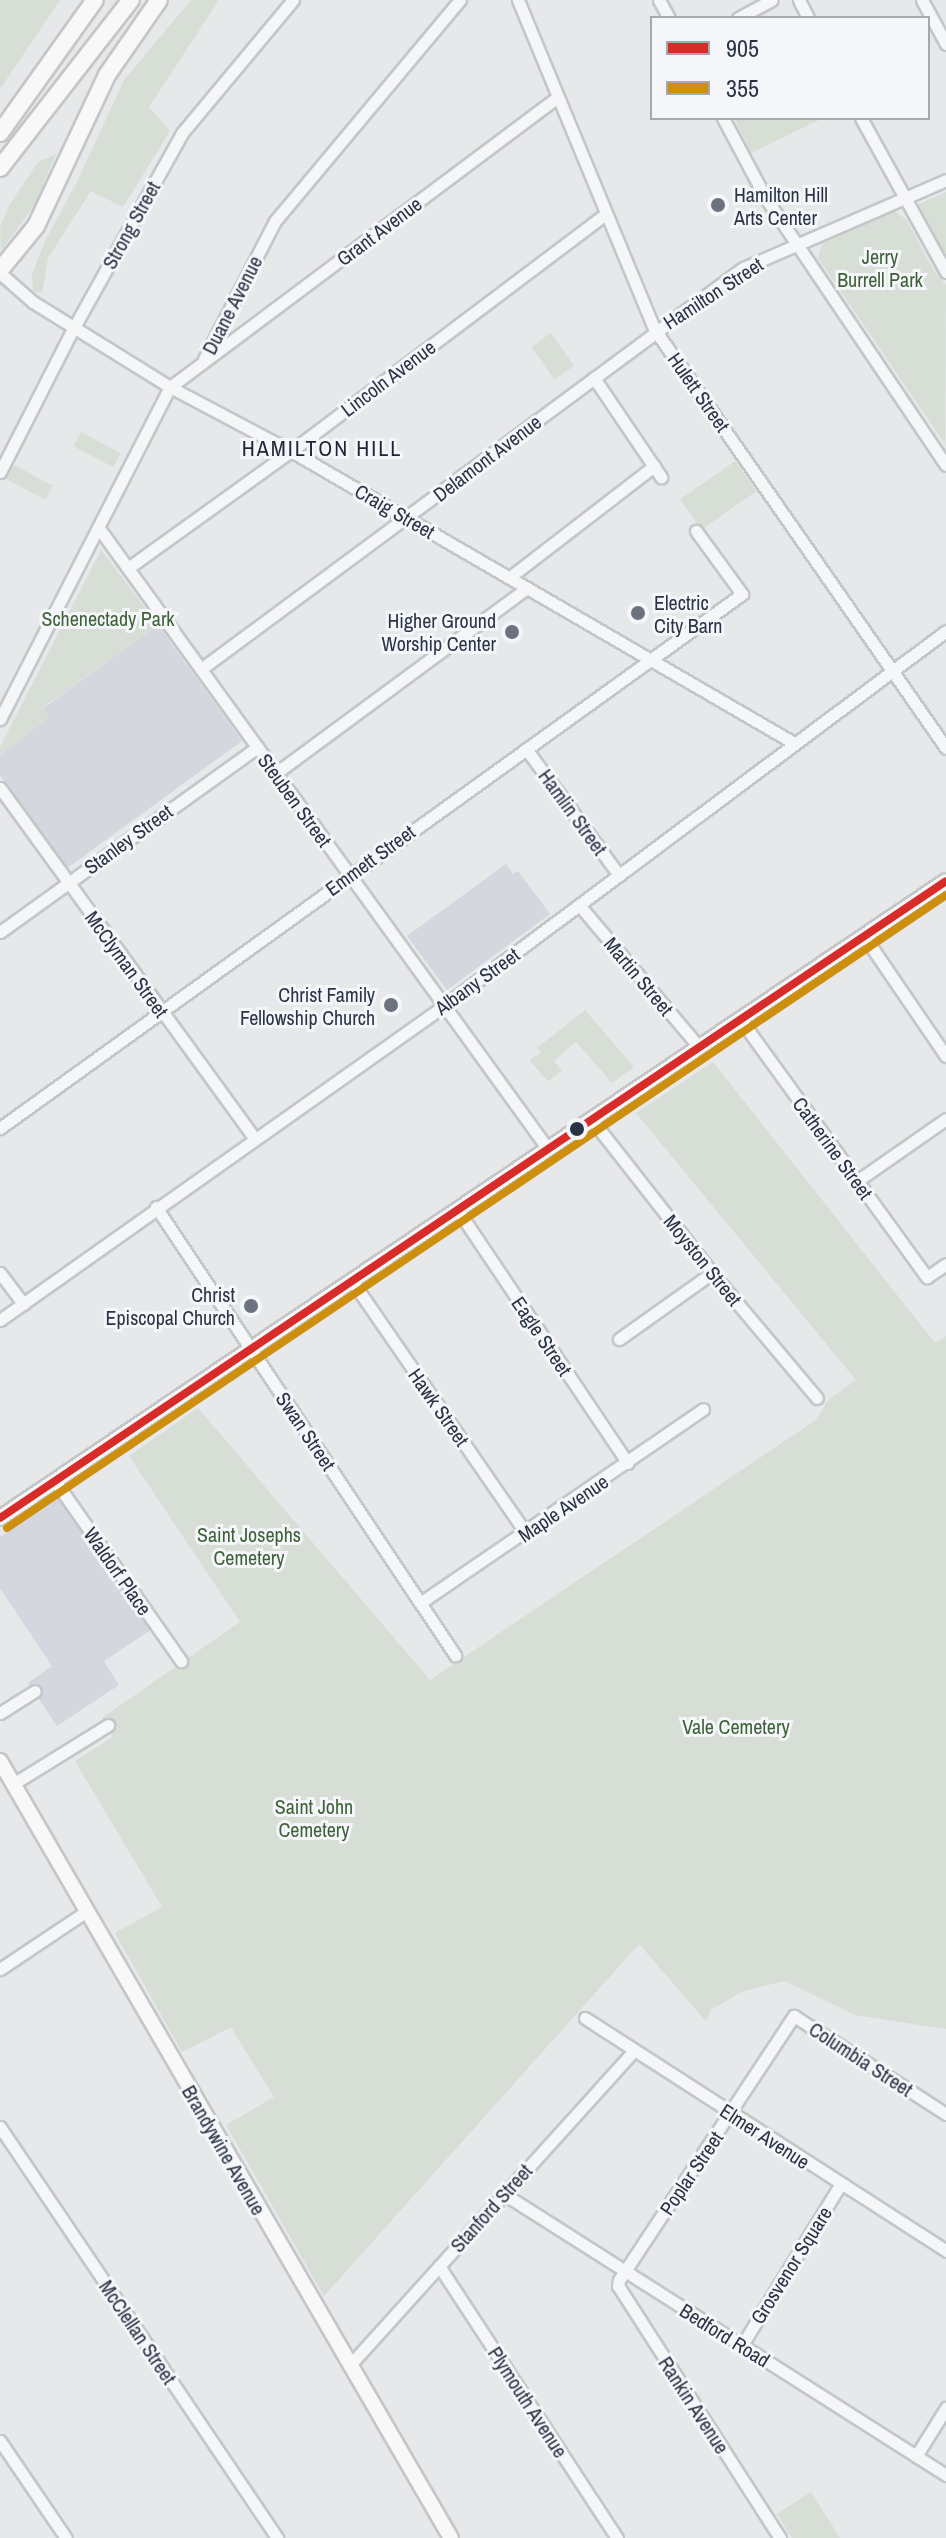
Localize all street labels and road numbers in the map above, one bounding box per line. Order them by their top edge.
street label: Strong Street [97,177,165,273]
street label: Grant Avenue [331,191,427,271]
street label: Duane Avenue [197,251,267,359]
street label: Hamilton Street [659,252,767,334]
street label: Lincoln Avenue [336,334,440,422]
street label: Hulett Street [663,348,735,436]
street label: Delamont Avenue [428,409,546,507]
street label: Craig Street [351,479,439,543]
street label: Steuben Street [253,749,337,851]
street label: Hamlin Street [534,764,612,860]
street label: Stanley Street [79,799,177,879]
street label: Emmett Street [321,819,419,901]
street label: McClyman Street [80,906,174,1022]
street label: Martin Street [599,932,679,1020]
street label: Albany Street [430,942,524,1020]
street label: Catherine Street [788,1092,878,1204]
street label: Moyston Street [659,1210,747,1310]
street label: Eagle Street [507,1292,577,1380]
street label: Hawk Street [404,1364,474,1450]
street label: Swan Street [271,1387,341,1475]
street label: Maple Avenue [513,1469,613,1547]
street label: Waldorf Place [79,1523,157,1619]
street label: Columbia Street [805,2017,917,2101]
street label: Brandywine Avenue [177,2081,271,2219]
street label: Elmer Avenue [715,2098,815,2174]
street label: Poplar Street [654,2127,728,2219]
street label: Stanford Street [445,2159,537,2257]
street label: Grosvenor Square [745,2202,837,2328]
street label: McClellan Street [94,2275,182,2389]
street label: Bedford Road [676,2298,774,2372]
street label: Plymouth Avenue [483,2342,573,2462]
street label: Rankin Avenue [653,2352,735,2458]

